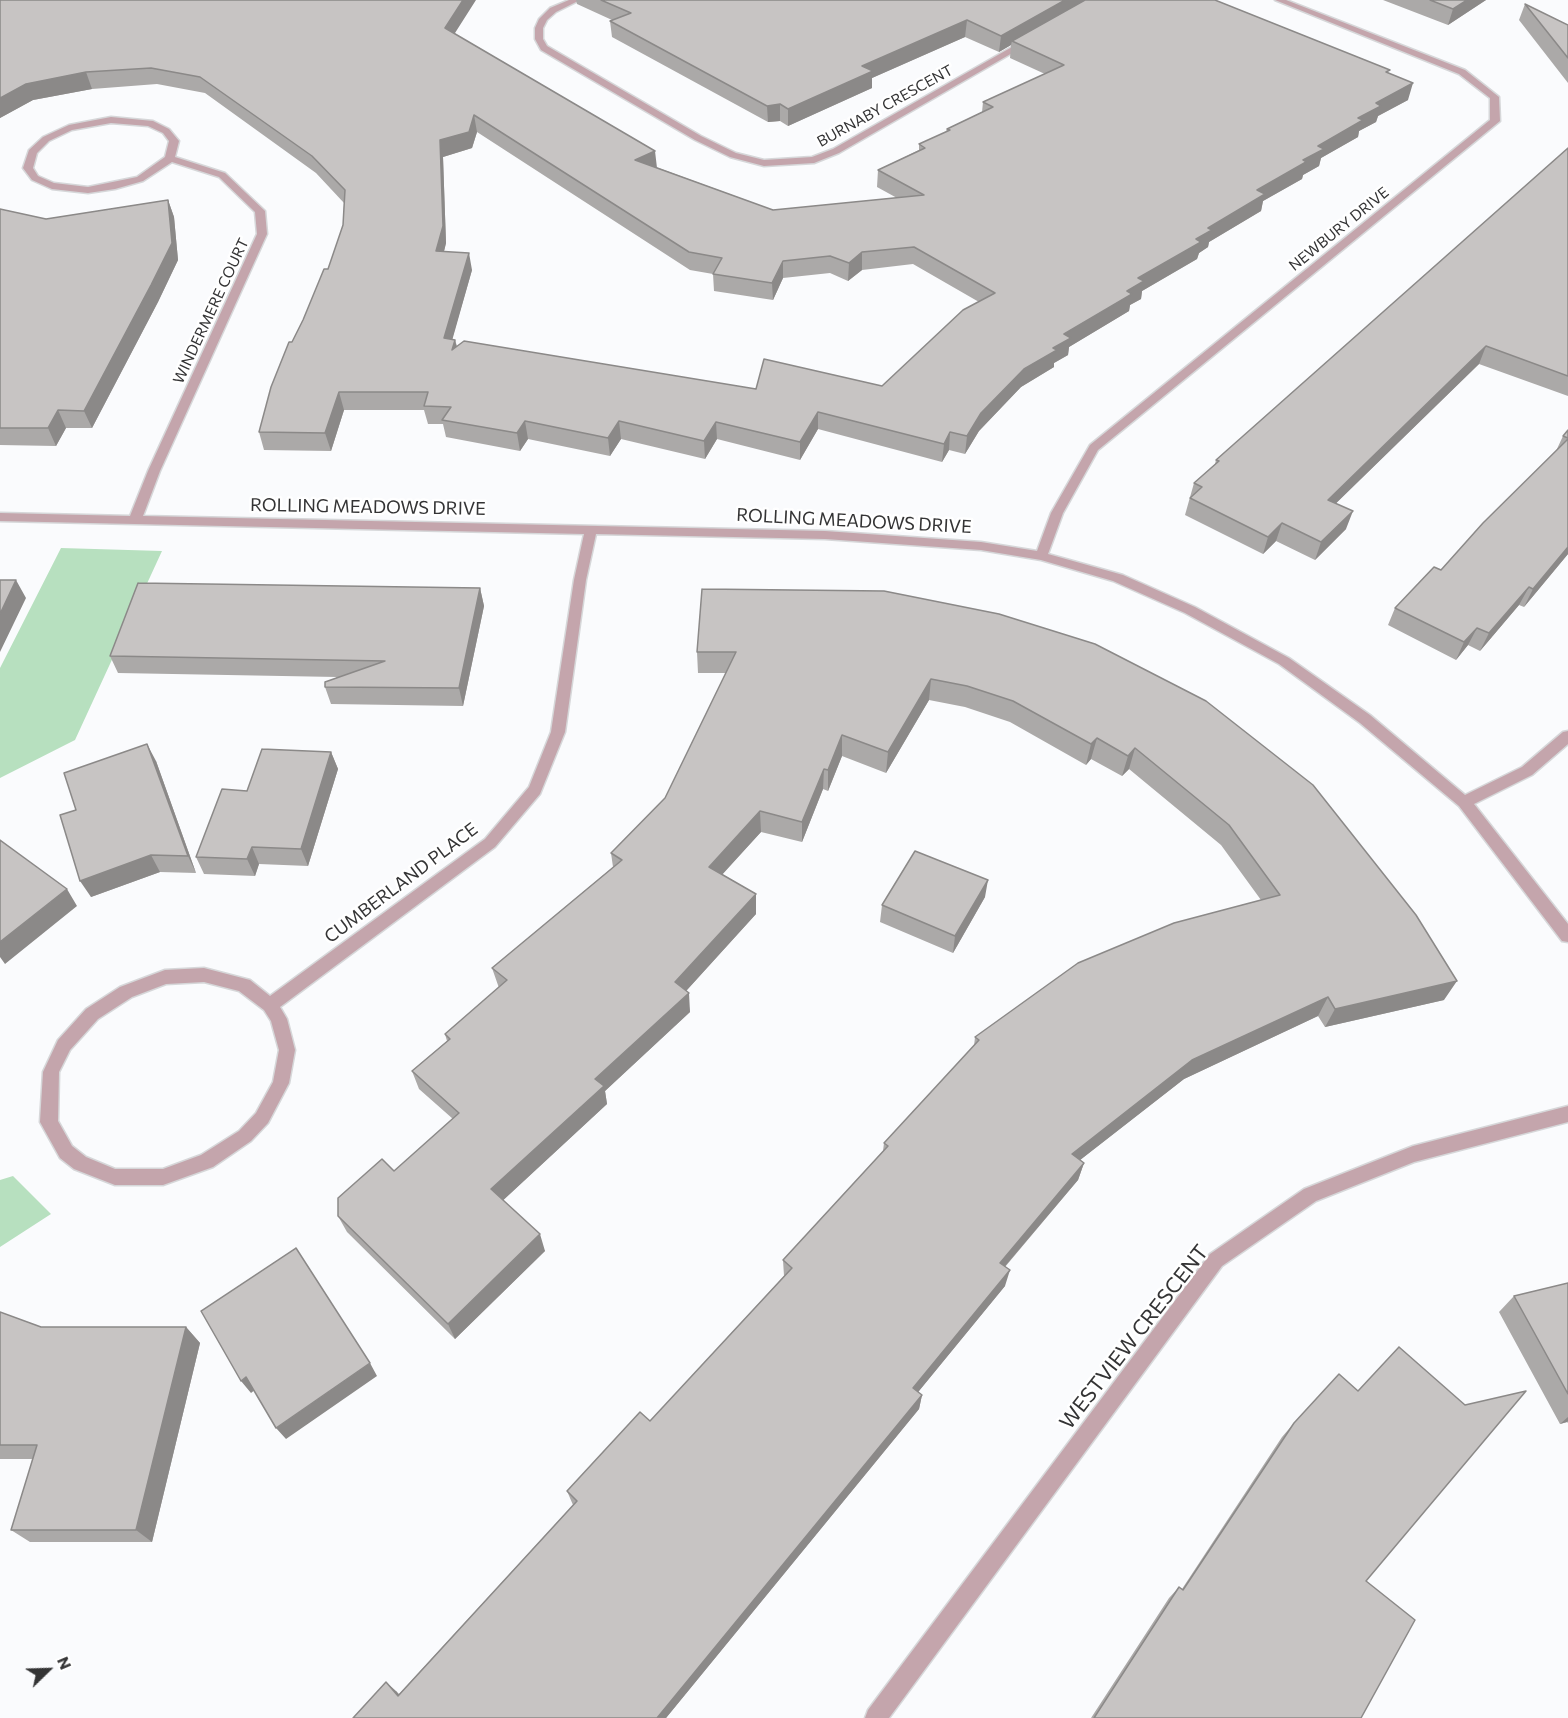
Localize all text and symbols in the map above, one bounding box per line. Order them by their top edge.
street label: BURNABY CRESCENT [814,61,956,151]
street label: NEWBURY DRIVE [1286,183,1392,275]
street label: WINDERMERE COURT [169,235,253,387]
street label: ROLLING MEADOWS DRIVE [250,494,486,520]
street label: ROLLING MEADOWS DRIVE [736,504,972,538]
street label: CUMBERLAND PLACE [320,818,482,948]
street label: WESTVIEW CRESCENT [1054,1240,1214,1434]
north arrow [18,1640,78,1700]
text: N [54,1654,76,1672]

